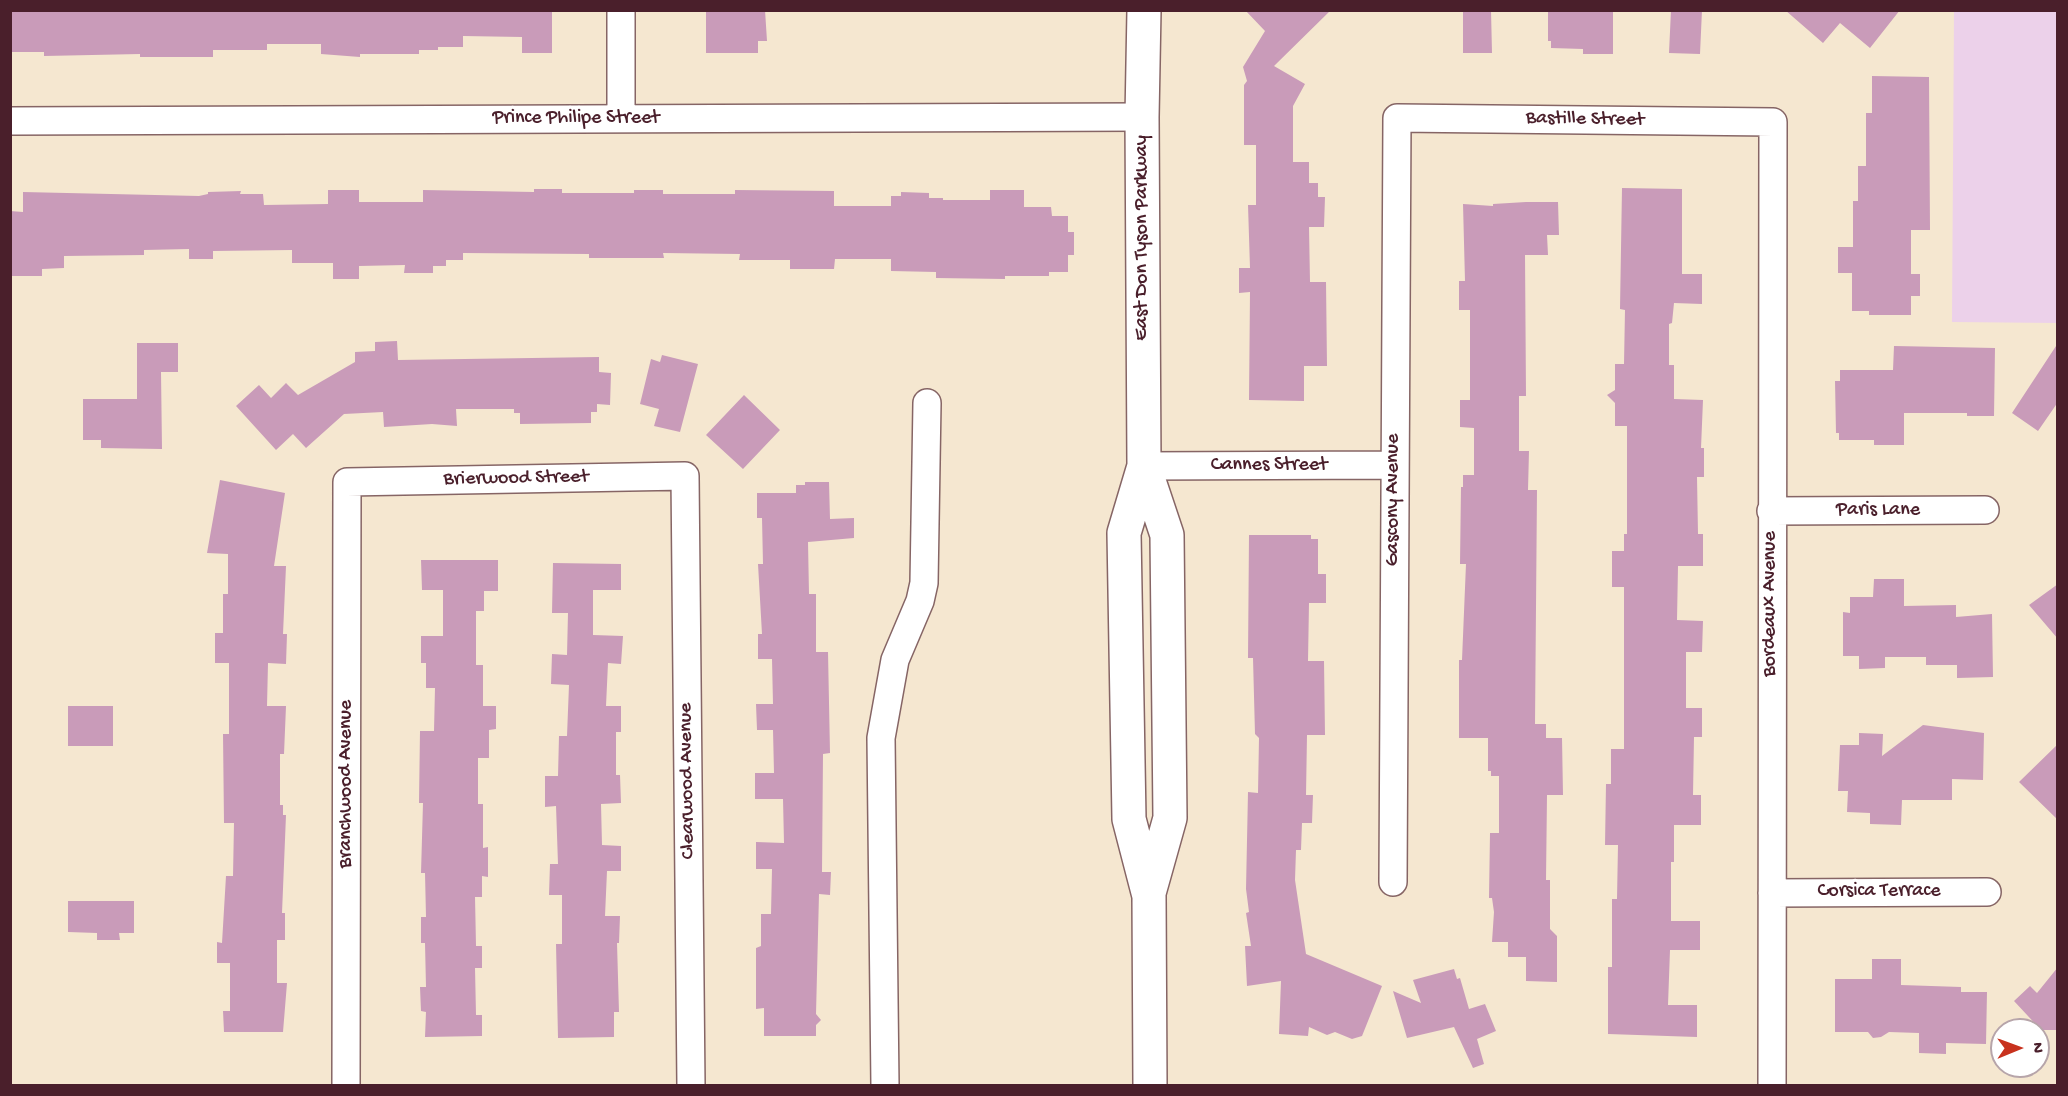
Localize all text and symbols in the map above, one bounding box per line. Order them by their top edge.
street label: Prince Philipe Street [493,107,659,131]
street label: Bastille Street [1526,107,1644,133]
street label: East Don Tyson Parkway [1131,135,1155,341]
street label: Gascony Avenue [1382,434,1406,566]
street label: Cannes Street [1211,454,1327,478]
street label: Brierwood Street [443,466,589,492]
street label: Paris Lane [1836,499,1920,523]
street label: Bordeaux Avenue [1759,531,1783,677]
street label: Branchwood Avenue [335,700,359,868]
street label: Clearwood Avenue [675,702,701,860]
street label: Corsica Terrace [1817,880,1941,904]
north arrow [1990,1018,2050,1078]
text: N [2027,1042,2046,1053]

